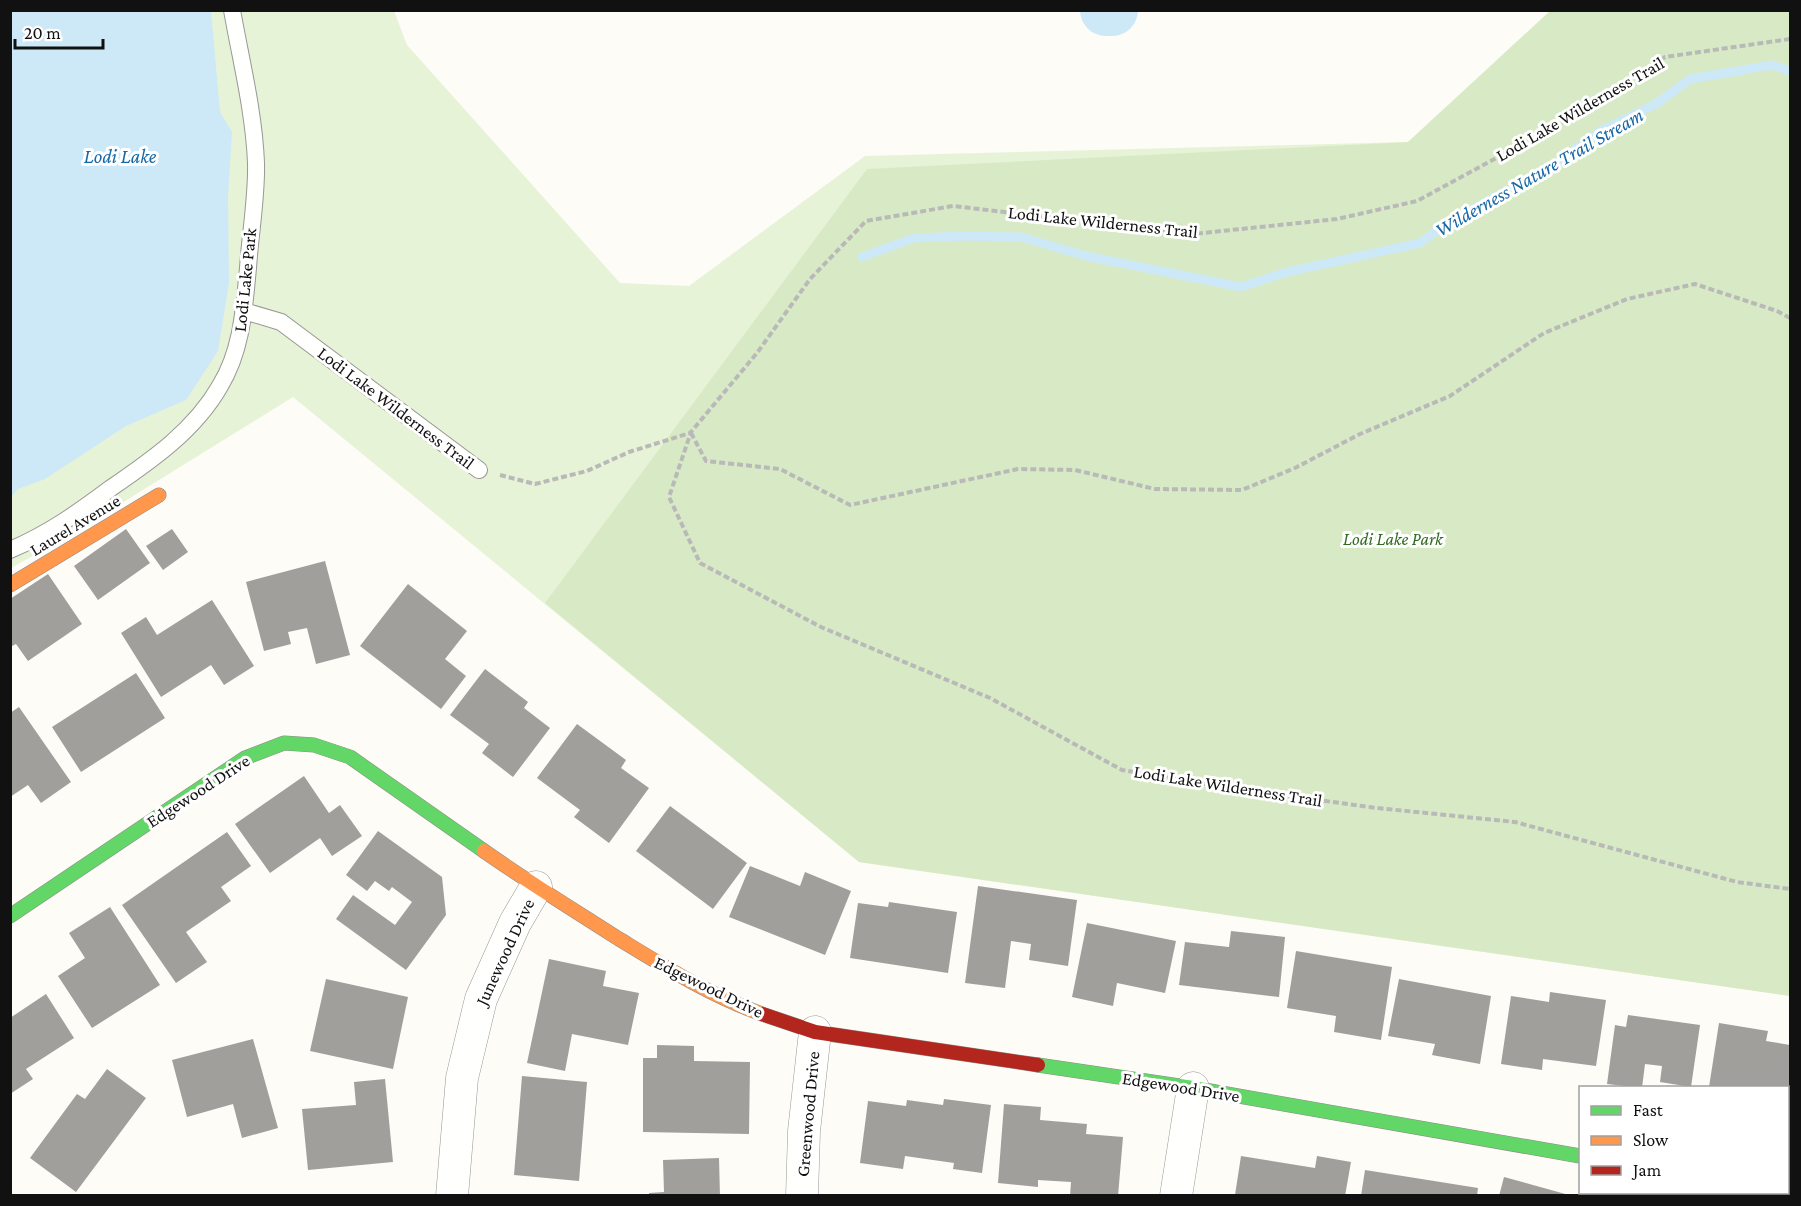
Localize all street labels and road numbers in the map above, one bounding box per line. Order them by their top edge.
street label: Lodi Lake Wilderness Trail [1492,53,1668,165]
street label: Lodi Lake Wilderness Trail [1007,202,1199,242]
street label: Lodi Lake Park [230,227,260,333]
street label: Lodi Lake Wilderness Trail [314,343,478,474]
street label: Laurel Avenue [26,490,124,560]
street label: Edgewood Drive [143,750,253,832]
street label: Lodi Lake Wilderness Trail [1132,761,1324,811]
street label: Junewood Drive [471,895,538,1010]
street label: Edgewood Drive [651,952,767,1022]
street label: Greenwood Drive [793,1050,823,1178]
street label: Edgewood Drive [1121,1068,1241,1106]

